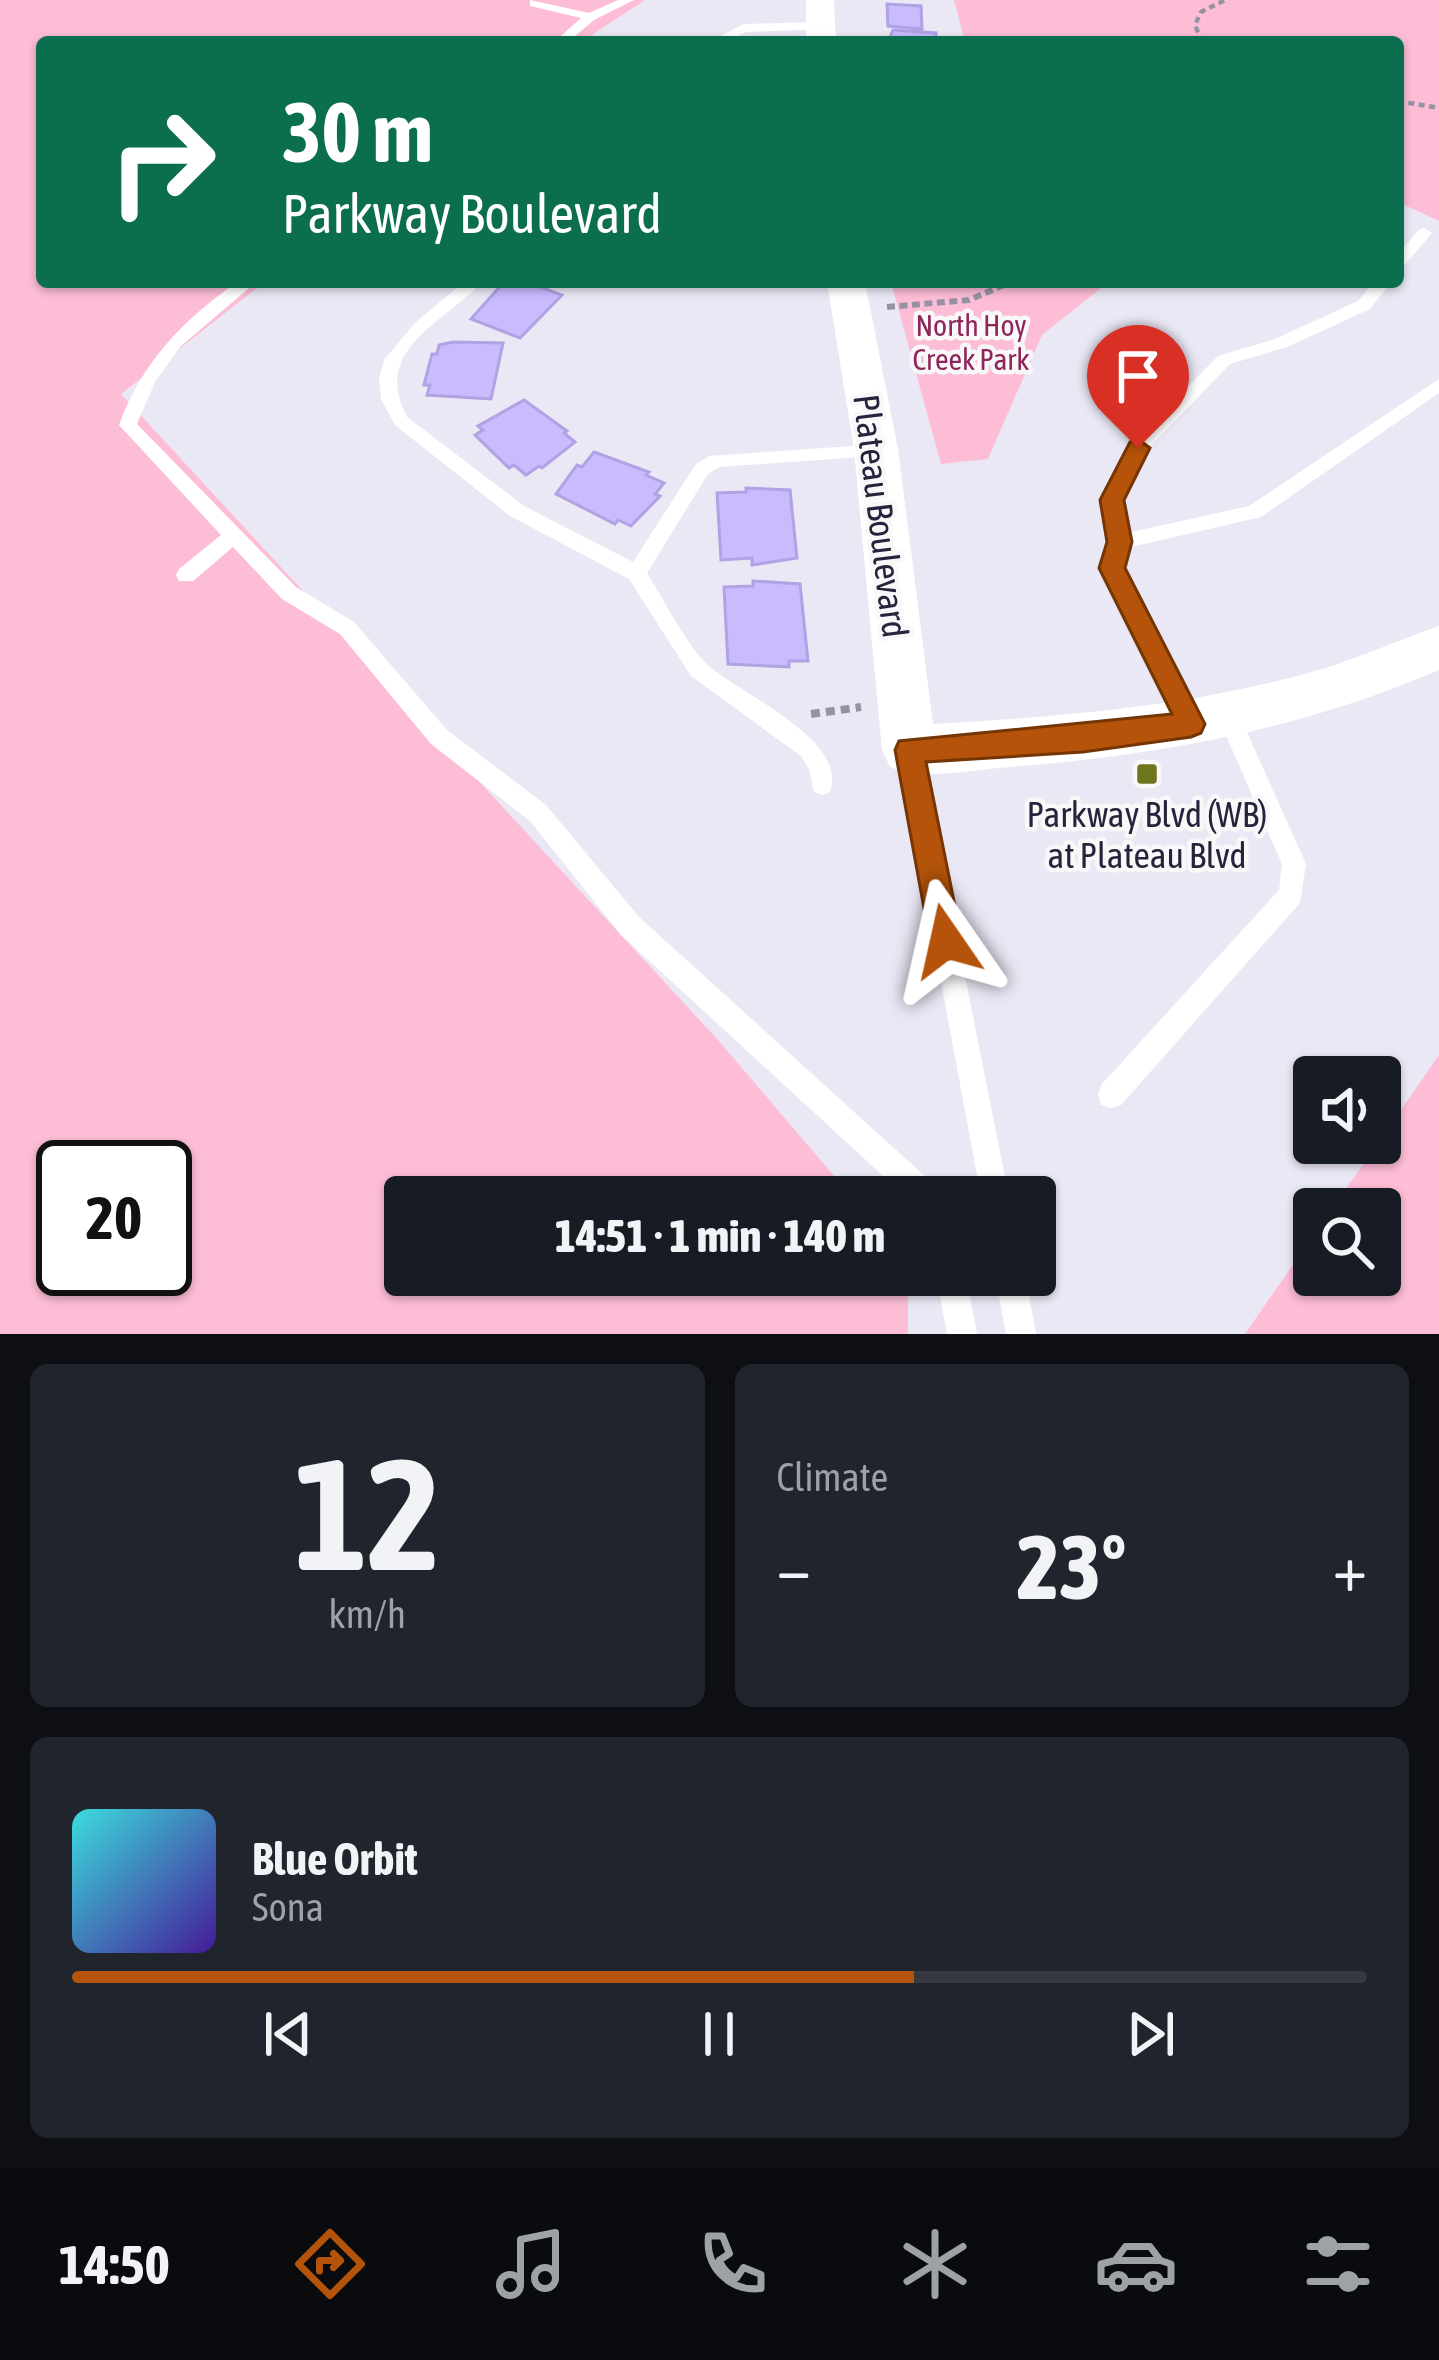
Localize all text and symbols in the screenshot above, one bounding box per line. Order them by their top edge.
icon: right [84,84,240,240]
text: 30 m [282,84,433,180]
text: Parkway Boulevard [282,183,662,244]
park label: North Hoy Creek Park [913,308,1029,376]
pin [1087,325,1189,448]
icon: arrive [1105,343,1171,409]
street label: Plateau Boulevard [845,392,917,640]
marker: Parkway Blvd (WB) at Plateau Blvd [1134,761,1160,787]
place label: Parkway Blvd (WB) at Plateau Blvd [1027,793,1267,876]
position arrow [883,878,1009,1004]
map controls [1293,1056,1401,1296]
button: sound [1293,1056,1401,1164]
speed limit sign: 20 [36,1140,192,1296]
button: search [1293,1188,1401,1296]
text: 14:51 · 1 min · 140 m [555,1210,885,1262]
text: 12 [294,1424,441,1603]
text: Climate [777,1455,888,1499]
text: 23° [1017,1515,1126,1618]
text: − [777,1529,811,1605]
text: + [1333,1529,1367,1605]
text: km/h [329,1592,406,1636]
text: Blue Orbit [252,1833,418,1885]
text: Sona [252,1885,324,1929]
icon: previous [255,2001,321,2067]
icon: pause [686,2001,752,2067]
icon: next [1118,2001,1184,2067]
icon: directions [288,2222,372,2306]
icon: music [489,2222,573,2306]
icon: phone [691,2222,775,2306]
icon: climate [893,2222,977,2306]
icon: car [1094,2222,1178,2306]
icon: filters [1296,2222,1380,2306]
text: 14:50 [59,2234,170,2295]

